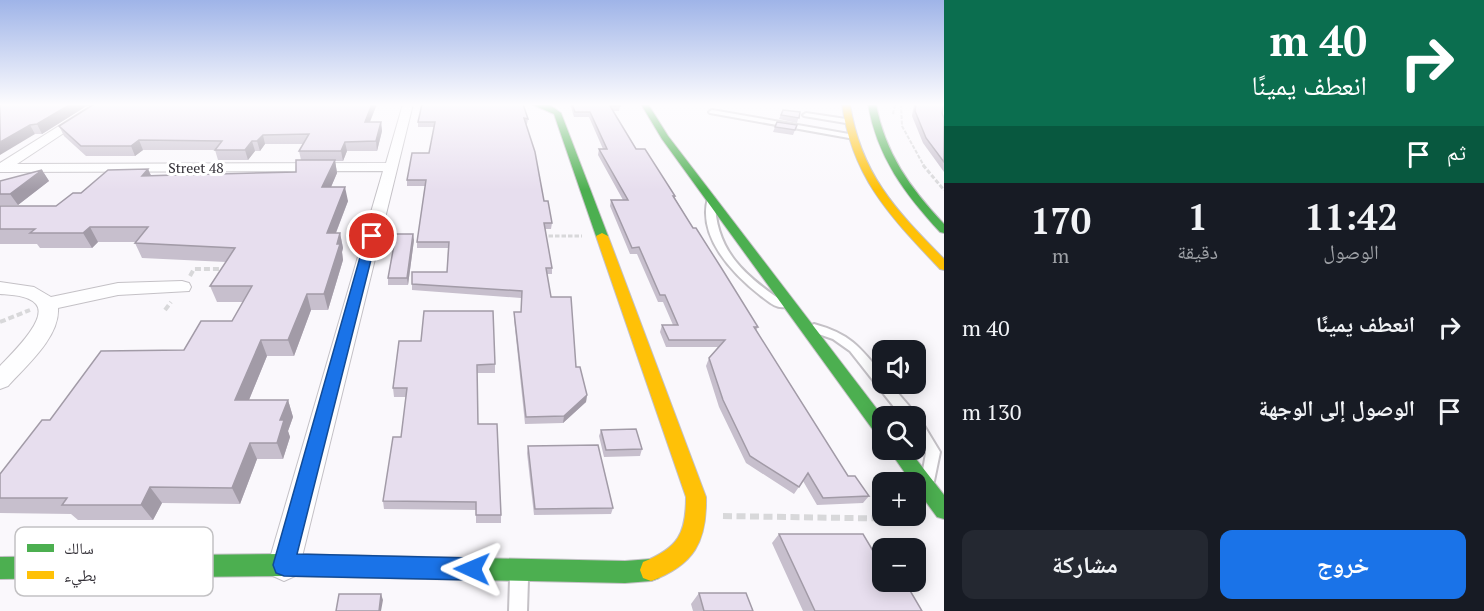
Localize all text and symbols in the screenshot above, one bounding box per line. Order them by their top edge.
text: 40 m [1269,12,1367,68]
icon: right [1388,24,1466,102]
text: انعطف يمينًا [1252,67,1367,103]
text: ثم [1447,137,1466,166]
icon: arrive [1402,138,1435,171]
street label: Street 48 [168,158,224,177]
text: 1 [1187,193,1208,240]
text: 11:42 [1304,193,1398,240]
text: 170 [1030,197,1091,244]
pin [346,210,397,261]
icon: arrive [355,219,388,252]
text: دقيقة [1177,238,1218,265]
text: الوصول [1323,238,1379,265]
text: m [1052,242,1069,269]
text: انعطف يمينًا [1316,309,1415,338]
icon: right [1433,311,1466,344]
text: 40 m [962,313,1010,342]
map controls [872,340,926,592]
button: sound [872,340,926,394]
text: الوصول إلى الوجهة [1258,393,1415,422]
icon: arrive [1433,395,1466,428]
text: 130 m [962,397,1022,426]
button: search [872,406,926,460]
button: + [872,472,926,526]
legend [15,527,213,596]
button: مشاركة [962,530,1208,599]
button: خروج [1220,530,1466,599]
text: سالك [64,537,94,559]
position arrow [440,537,504,601]
button: − [872,538,926,592]
text: بطيء [64,564,96,588]

